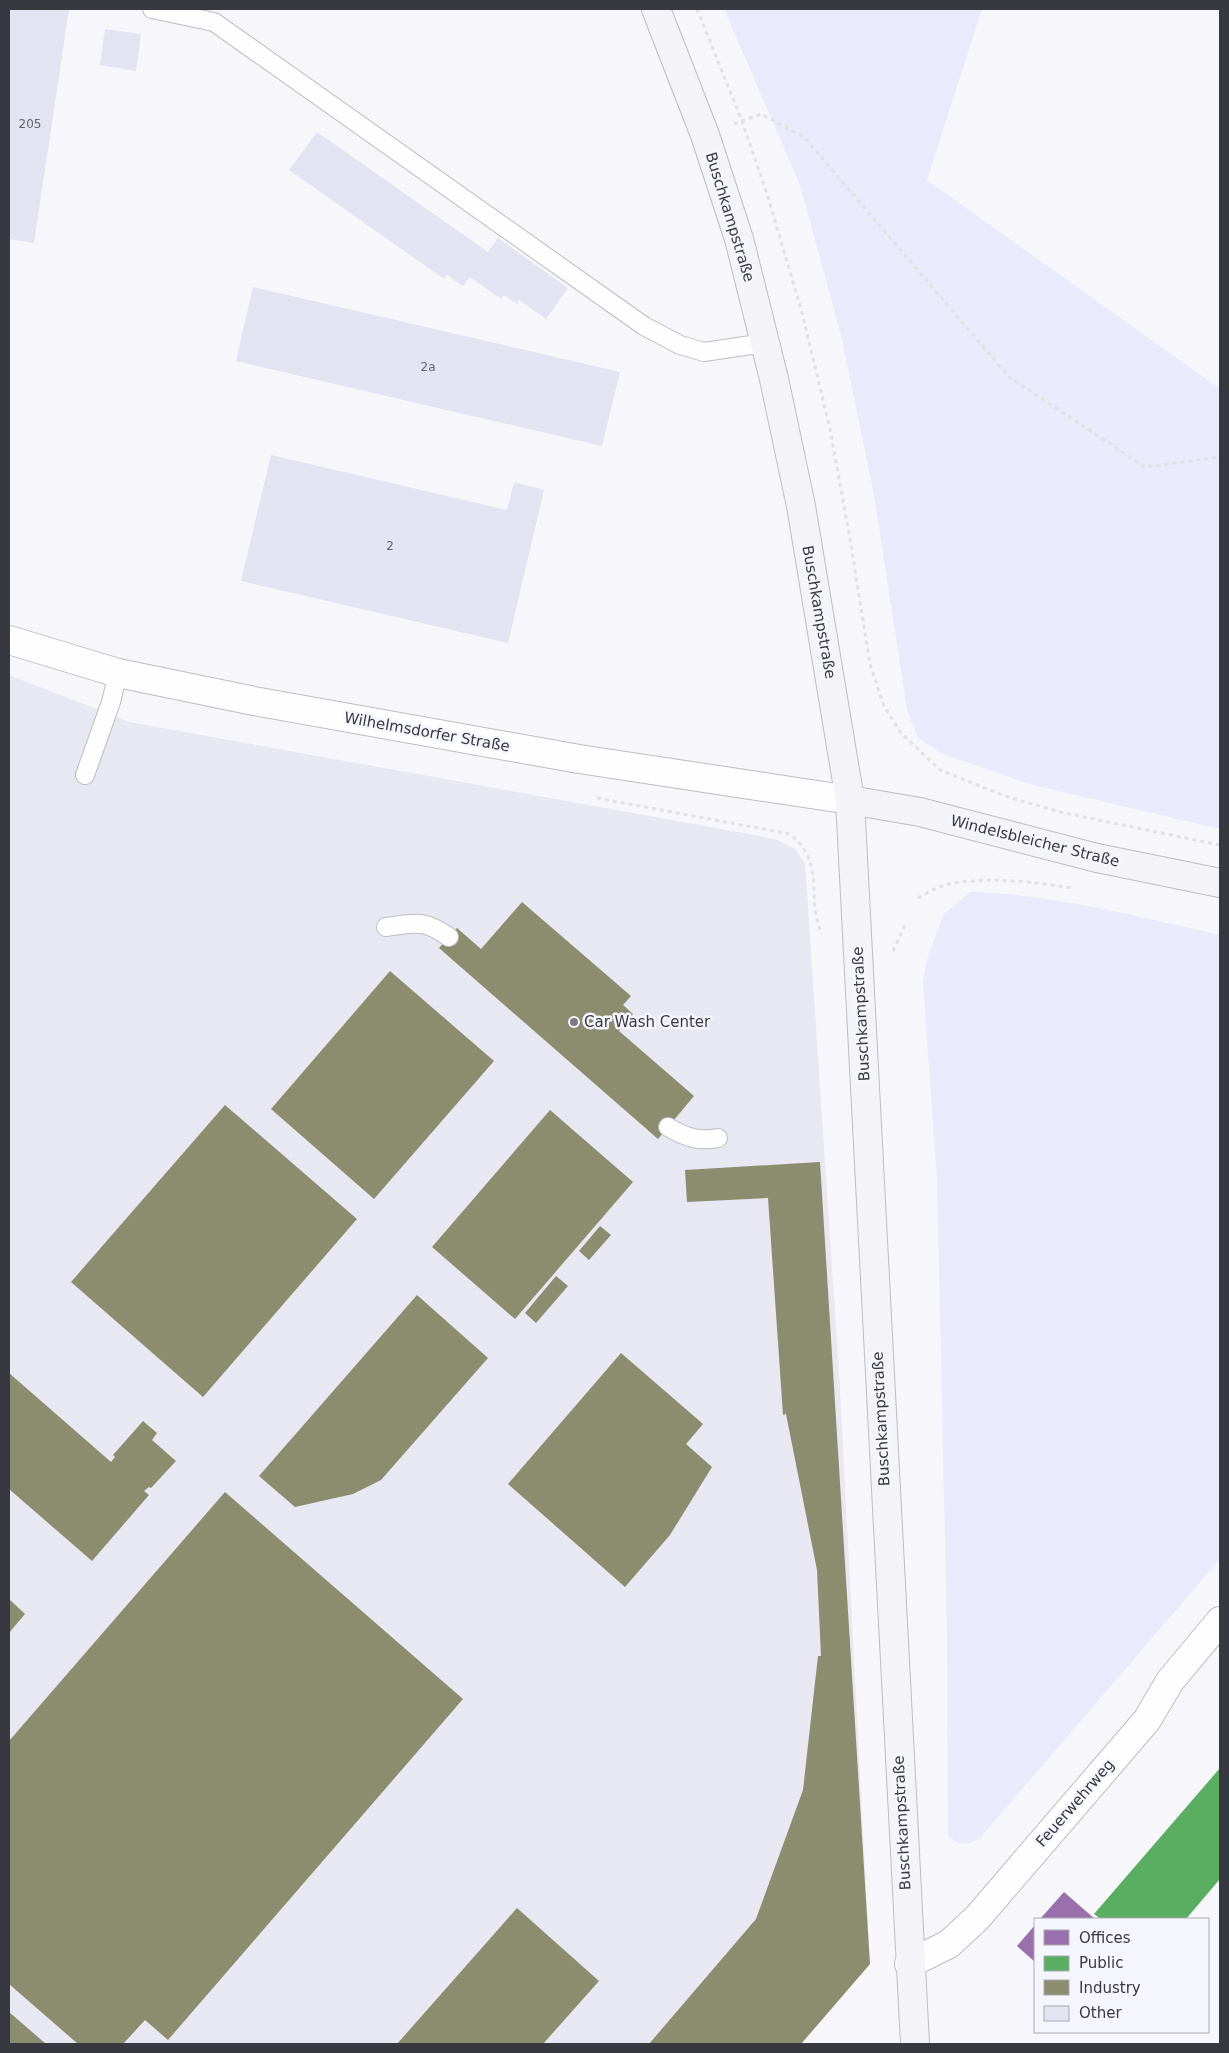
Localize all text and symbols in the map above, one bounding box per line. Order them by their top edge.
house number: 205 [19,117,41,131]
street label: Buschkampstraße [702,150,758,284]
house number: 2a [421,360,436,374]
house number: 2 [386,539,394,553]
street label: Buschkampstraße [798,544,840,680]
street label: Wilhelmsdorfer Straße [343,709,511,755]
street label: Windelsbleicher Straße [949,811,1121,871]
street label: Buschkampstraße [848,946,874,1082]
place label: Car Wash Center [584,1013,711,1031]
marker: Car Wash Center [568,1016,580,1028]
street label: Buschkampstraße [868,1351,894,1487]
street label: Buschkampstraße [889,1755,915,1891]
street label: Feuerwehrweg [1032,1756,1118,1850]
legend [1034,1918,1209,2033]
text: Offices [1079,1929,1131,1947]
text: Public [1079,1954,1123,1972]
text: Industry [1079,1979,1141,1997]
text: Other [1079,2004,1122,2022]

